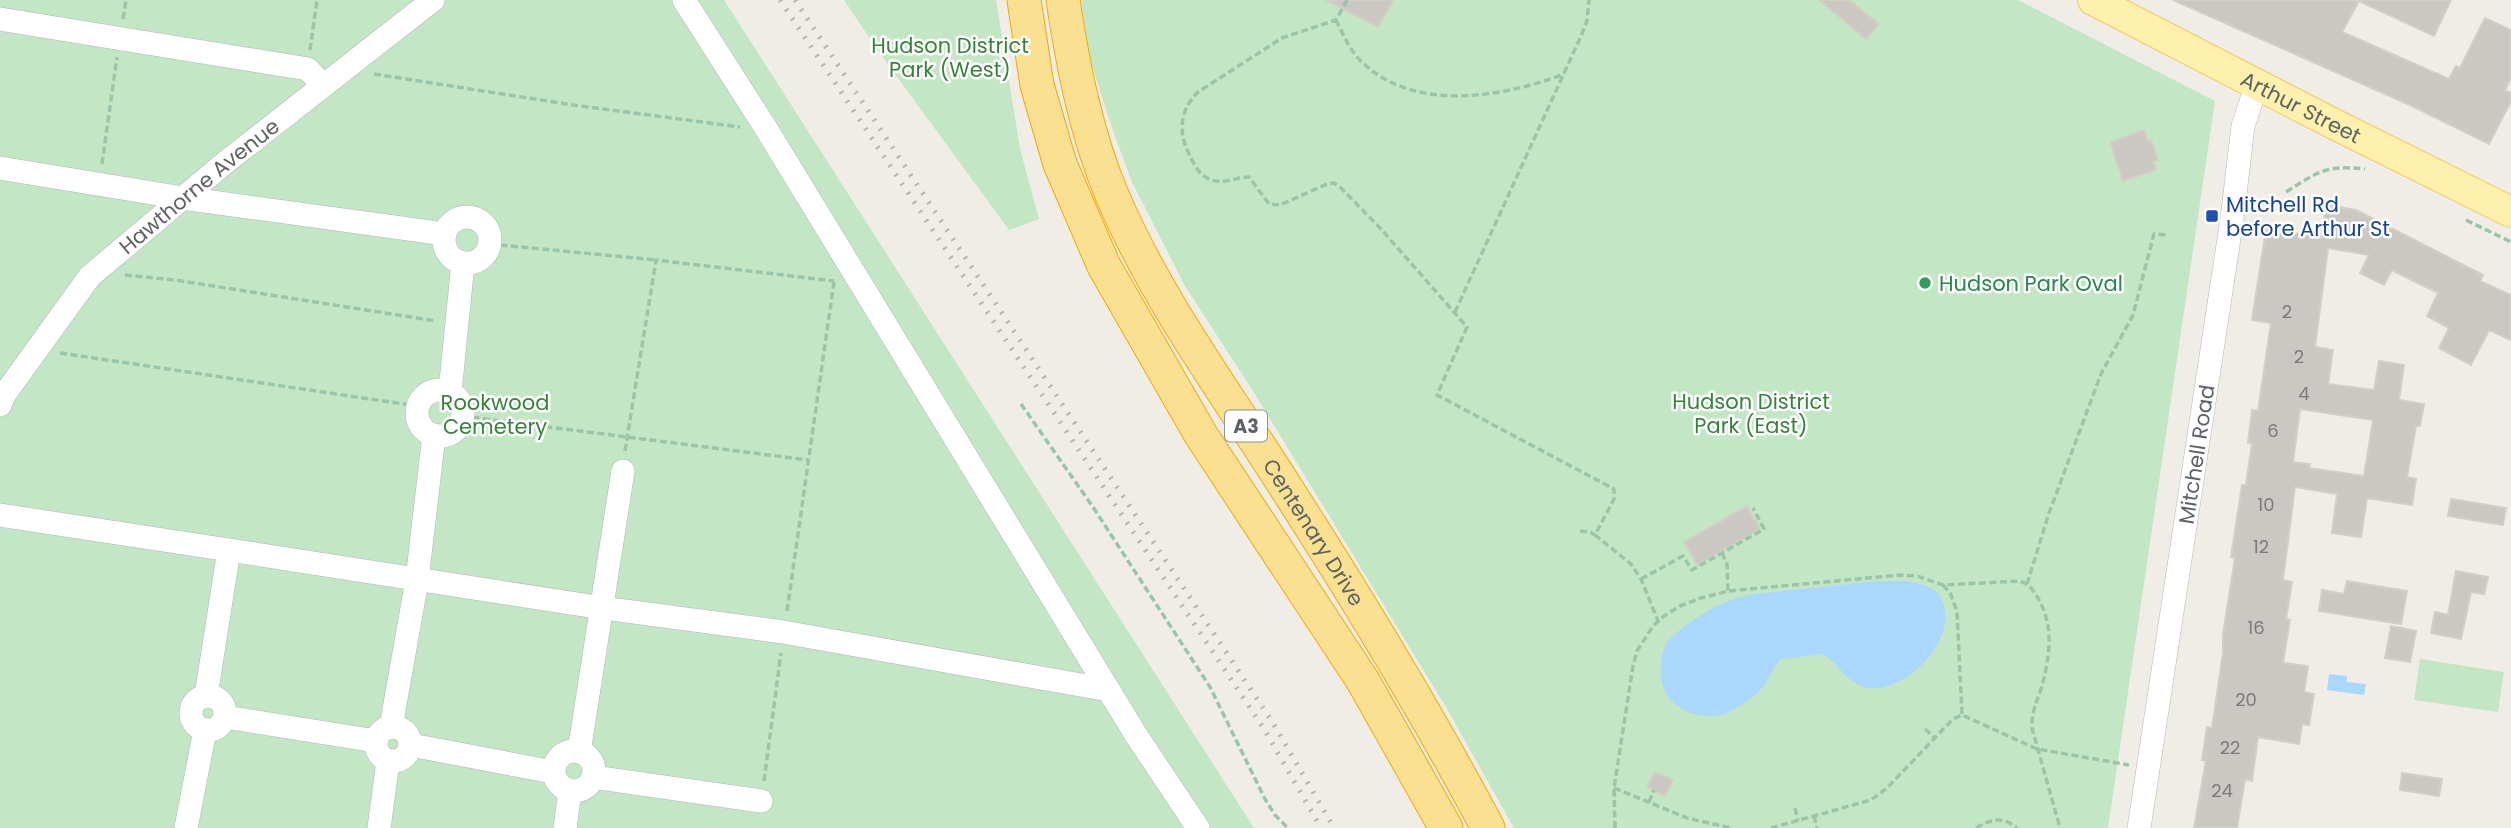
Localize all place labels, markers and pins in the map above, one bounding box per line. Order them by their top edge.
place label: Mitchell Rd before Arthur St [2226,190,2390,243]
marker: Mitchell Rd before Arthur St [2204,208,2220,224]
place label: Hudson Park Oval [1939,269,2123,298]
marker: Hudson Park Oval [1917,275,1933,291]

